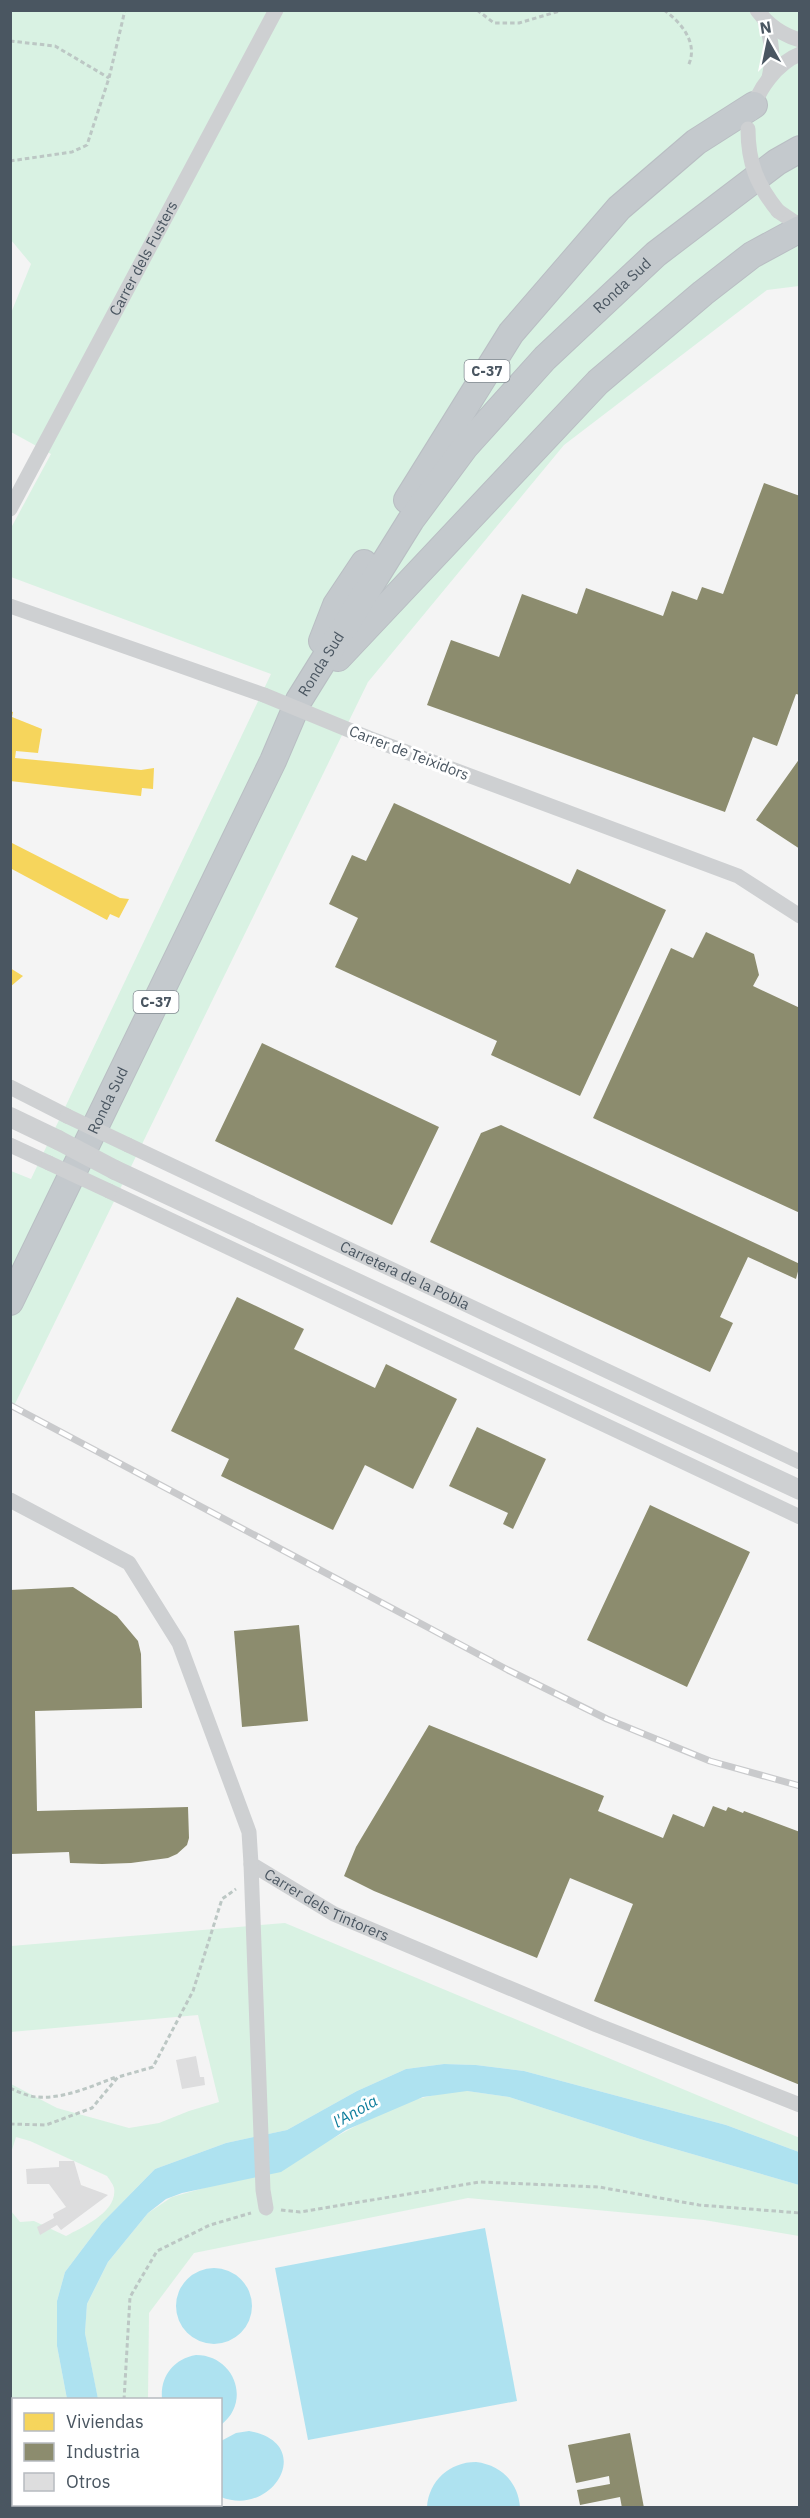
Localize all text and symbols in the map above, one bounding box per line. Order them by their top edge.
north arrow [738,12,798,72]
text: N [758,16,773,38]
street label: Carrer dels Fusters [105,197,182,319]
street label: Ronda Sud [589,254,655,317]
road number: C-37 [464,360,510,382]
street label: Ronda Sud [294,628,348,700]
street label: Carrer de Teixidors [347,721,472,784]
road number: C-37 [134,991,178,1013]
street label: Ronda Sud [83,1064,132,1137]
street label: Carretera de la Pobla [337,1236,473,1314]
street label: Carrer dels Tintorers [261,1864,392,1945]
water label: l'Anoia [329,2090,381,2132]
legend [12,2398,222,2506]
text: Viviendas [66,2410,144,2433]
text: Industria [66,2440,140,2463]
text: Otros [66,2470,110,2493]

